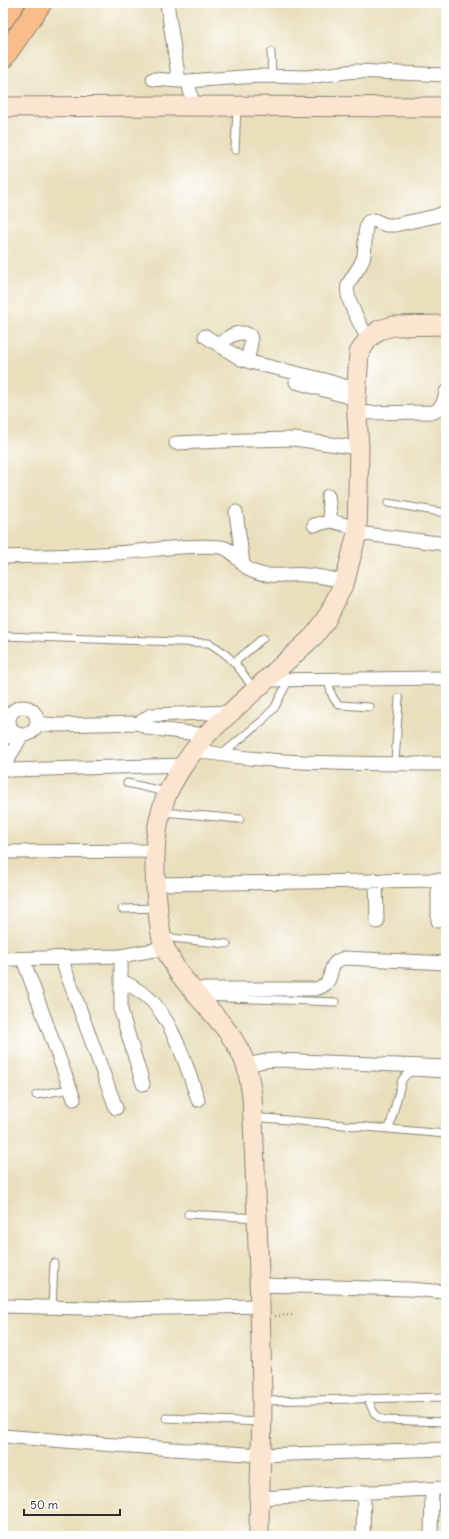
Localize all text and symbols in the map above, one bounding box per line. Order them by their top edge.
scale bar [24,1491,120,1517]
text: 50 m [30,1497,59,1512]

